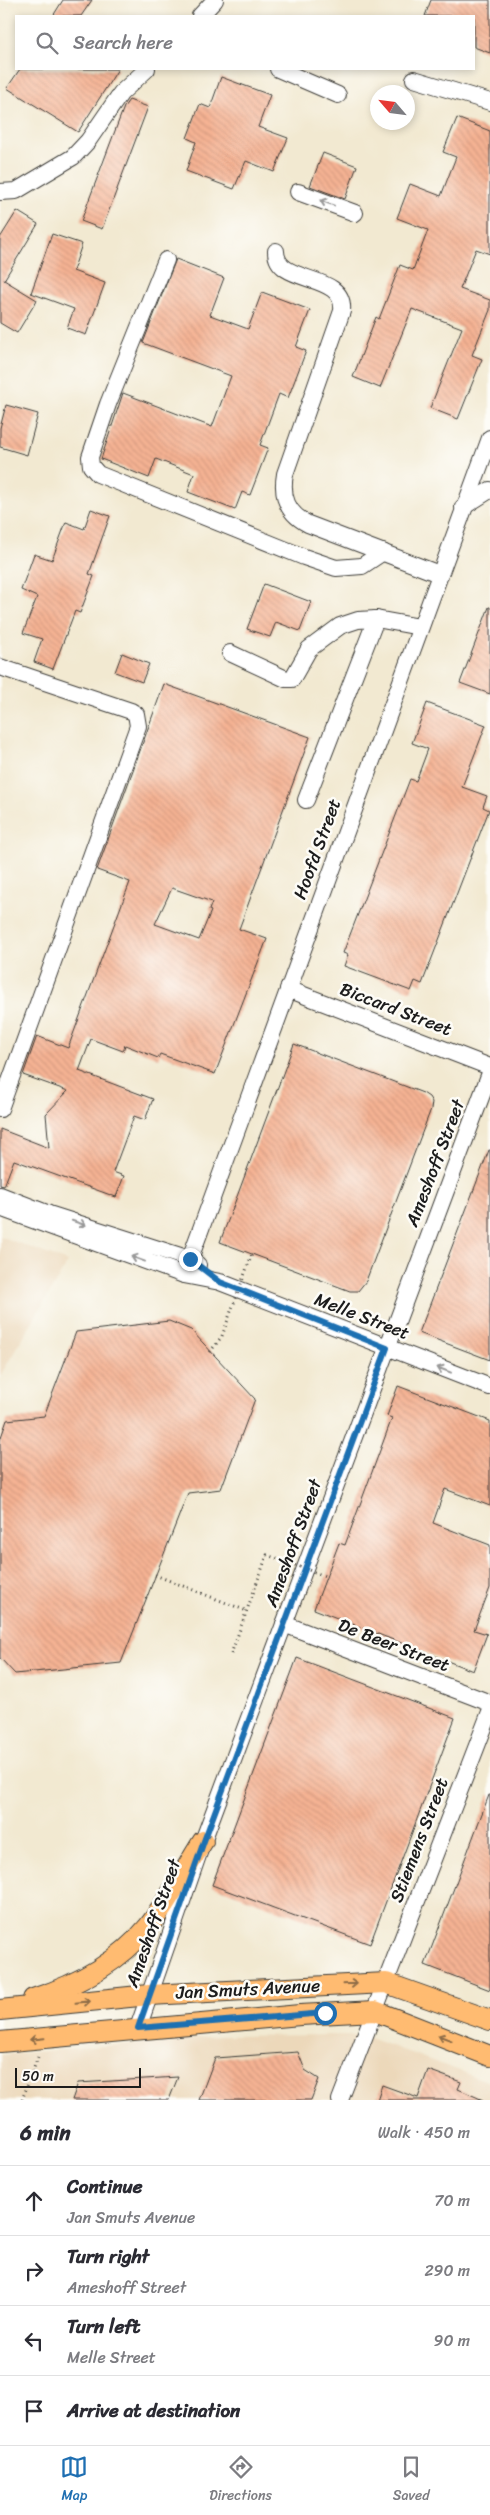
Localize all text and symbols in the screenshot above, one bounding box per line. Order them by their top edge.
search box [15,15,475,70]
text: Search here [73,26,173,59]
icon: search [33,29,61,57]
north arrow [370,85,415,130]
one-way arrow [319,198,335,207]
street label: Hoofd Street [284,794,350,904]
street label: Biccard Street [335,973,457,1045]
street label: Ameshoff Street [396,1094,474,1232]
one-way arrow [70,1219,86,1229]
route end [179,1248,202,1271]
one-way arrow [131,1254,146,1263]
street label: Melle Street [310,1283,414,1349]
one-way arrow [437,1365,453,1374]
street label: Ameshoff Street [255,1474,331,1612]
street label: De Beer Street [333,1609,455,1681]
street label: Stiemens Street [380,1773,458,1907]
street label: Ameshoff Street [116,1854,190,1993]
street label: Jan Smuts Avenue [174,1969,321,2009]
one-way arrow [342,1979,358,1989]
one-way arrow [75,1997,91,2007]
route start [314,2002,337,2025]
one-way arrow [437,2033,452,2042]
one-way arrow [29,2034,45,2043]
text: 50 m [22,2064,54,2089]
scale bar [15,2065,141,2088]
text: 6 min [20,2114,71,2152]
text: Walk · 450 m [378,2118,470,2147]
text: Continue [67,2170,143,2203]
text: 70 m [434,2186,470,2215]
icon: ahead [20,2187,48,2215]
text: Jan Smuts Avenue [67,2203,195,2232]
text: Turn right [67,2240,149,2273]
text: 290 m [424,2256,470,2285]
icon: right [20,2257,48,2285]
text: Ameshoff Street [67,2273,186,2302]
text: Turn left [67,2310,140,2343]
text: 90 m [434,2326,470,2355]
icon: left [20,2327,48,2355]
text: Melle Street [67,2343,156,2372]
text: Arrive at destination [67,2394,240,2427]
icon: arrive [20,2397,48,2425]
tab: Map [60,2453,88,2508]
tab: Directions [209,2453,272,2508]
tab: Saved [393,2453,430,2508]

